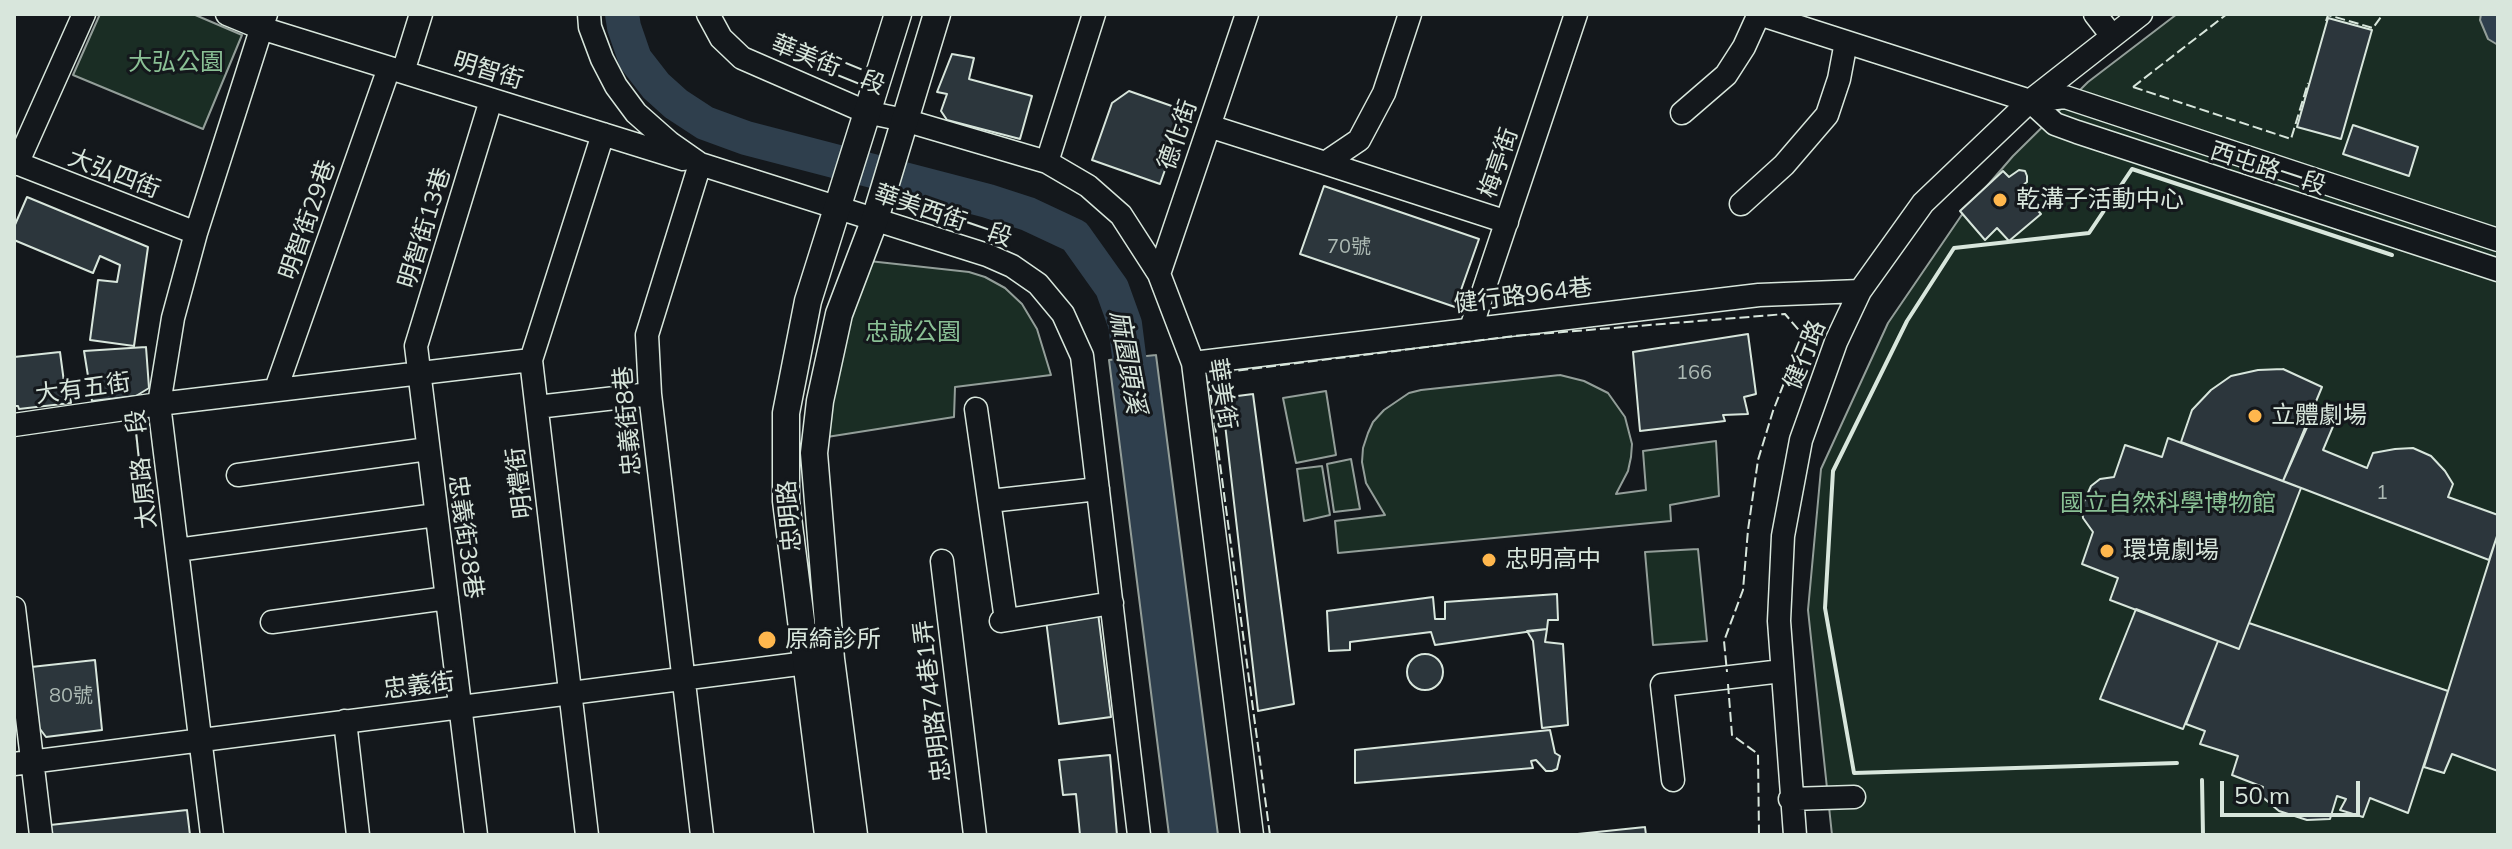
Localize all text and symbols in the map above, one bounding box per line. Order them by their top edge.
street label: 華美街二段 [767,29,889,101]
street label: 明智街 [449,47,527,95]
park label: 大弘公園 [128,49,224,77]
street label: 德化街 [1153,96,1203,174]
street label: 梅亭街 [1474,124,1524,202]
street label: 西屯路一段 [2206,137,2330,201]
street label: 大弘四街 [64,143,164,205]
street label: 明智街29巷 [274,156,342,284]
street label: 明智街13巷 [393,164,457,292]
street label: 華美西街一段 [870,179,1016,253]
place label: 乾溝子活動中心 [2016,186,2184,214]
marker: 乾溝子活動中心 [1991,191,2009,209]
house number: 70號 [1327,235,1371,259]
street label: 健行路964巷 [1452,273,1594,319]
water label: 麻園頭溪 [1103,308,1151,416]
street label: 健行路 [1778,316,1832,394]
park label: 忠誠公園 [865,319,961,347]
street label: 華美街 [1202,356,1242,432]
house number: 166 [1676,361,1712,385]
street label: 忠義街8巷 [609,365,647,477]
street label: 大有五街 [33,368,133,410]
place label: 立體劇場 [2271,402,2367,430]
marker: 立體劇場 [2246,407,2264,425]
street label: 太原路一段 [121,408,163,530]
street label: 明禮街 [501,446,539,520]
street label: 忠義街38巷 [442,473,488,601]
street label: 忠明路 [773,479,807,553]
house number: 1 [2376,481,2388,505]
park label: 國立自然科學博物館 [2060,490,2276,518]
place label: 環境劇場 [2123,537,2219,565]
marker: 環境劇場 [2098,542,2116,560]
place label: 忠明高中 [1505,546,1601,574]
marker: 忠明高中 [1480,551,1498,569]
street label: 忠明路74巷1弄 [909,618,957,784]
place label: 原綺診所 [785,626,881,654]
marker: 原綺診所 [756,629,778,651]
street label: 忠義街 [382,667,456,705]
house number: 80號 [49,684,93,708]
scale bar [2224,765,2364,815]
text: 50 m [2234,780,2290,810]

